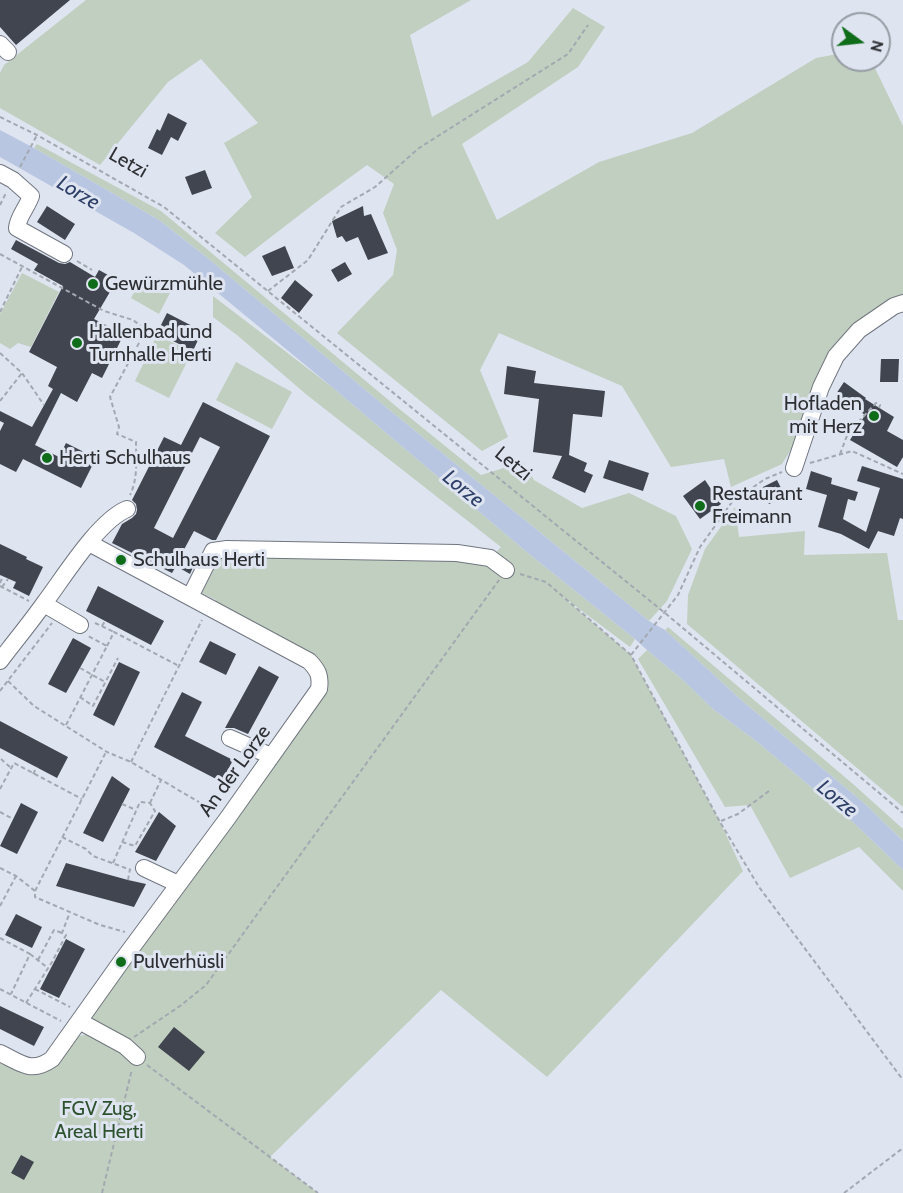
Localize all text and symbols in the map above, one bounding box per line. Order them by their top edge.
north arrow [831,12,891,72]
text: N [866,38,888,54]
street label: Letzi [104,142,152,184]
water label: Lorze [52,171,104,215]
place label: Gewürzmühle [105,272,223,296]
marker: Gewürzmühle [86,277,100,291]
place label: Hallenbad und Turnhalle Herti [89,320,212,367]
marker: Hallenbad und Turnhalle Herti [70,336,84,350]
place label: Hofladen mit Herz [784,392,862,439]
marker: Hofladen mit Herz [867,409,881,423]
street label: Letzi [490,442,536,486]
place label: Herti Schulhaus [59,446,191,470]
marker: Herti Schulhaus [40,451,54,465]
water label: Lorze [438,465,488,513]
place label: Restaurant Freimann [712,482,803,529]
marker: Restaurant Freimann [693,499,707,513]
place label: Schulhaus Herti [133,548,265,572]
marker: Schulhaus Herti [114,553,128,567]
street label: An der Lorze [194,721,276,821]
water label: Lorze [812,775,862,823]
place label: Pulverhüsli [133,950,224,974]
marker: Pulverhüsli [114,955,128,969]
park label: FGV Zug, Areal Herti [55,1097,143,1144]

